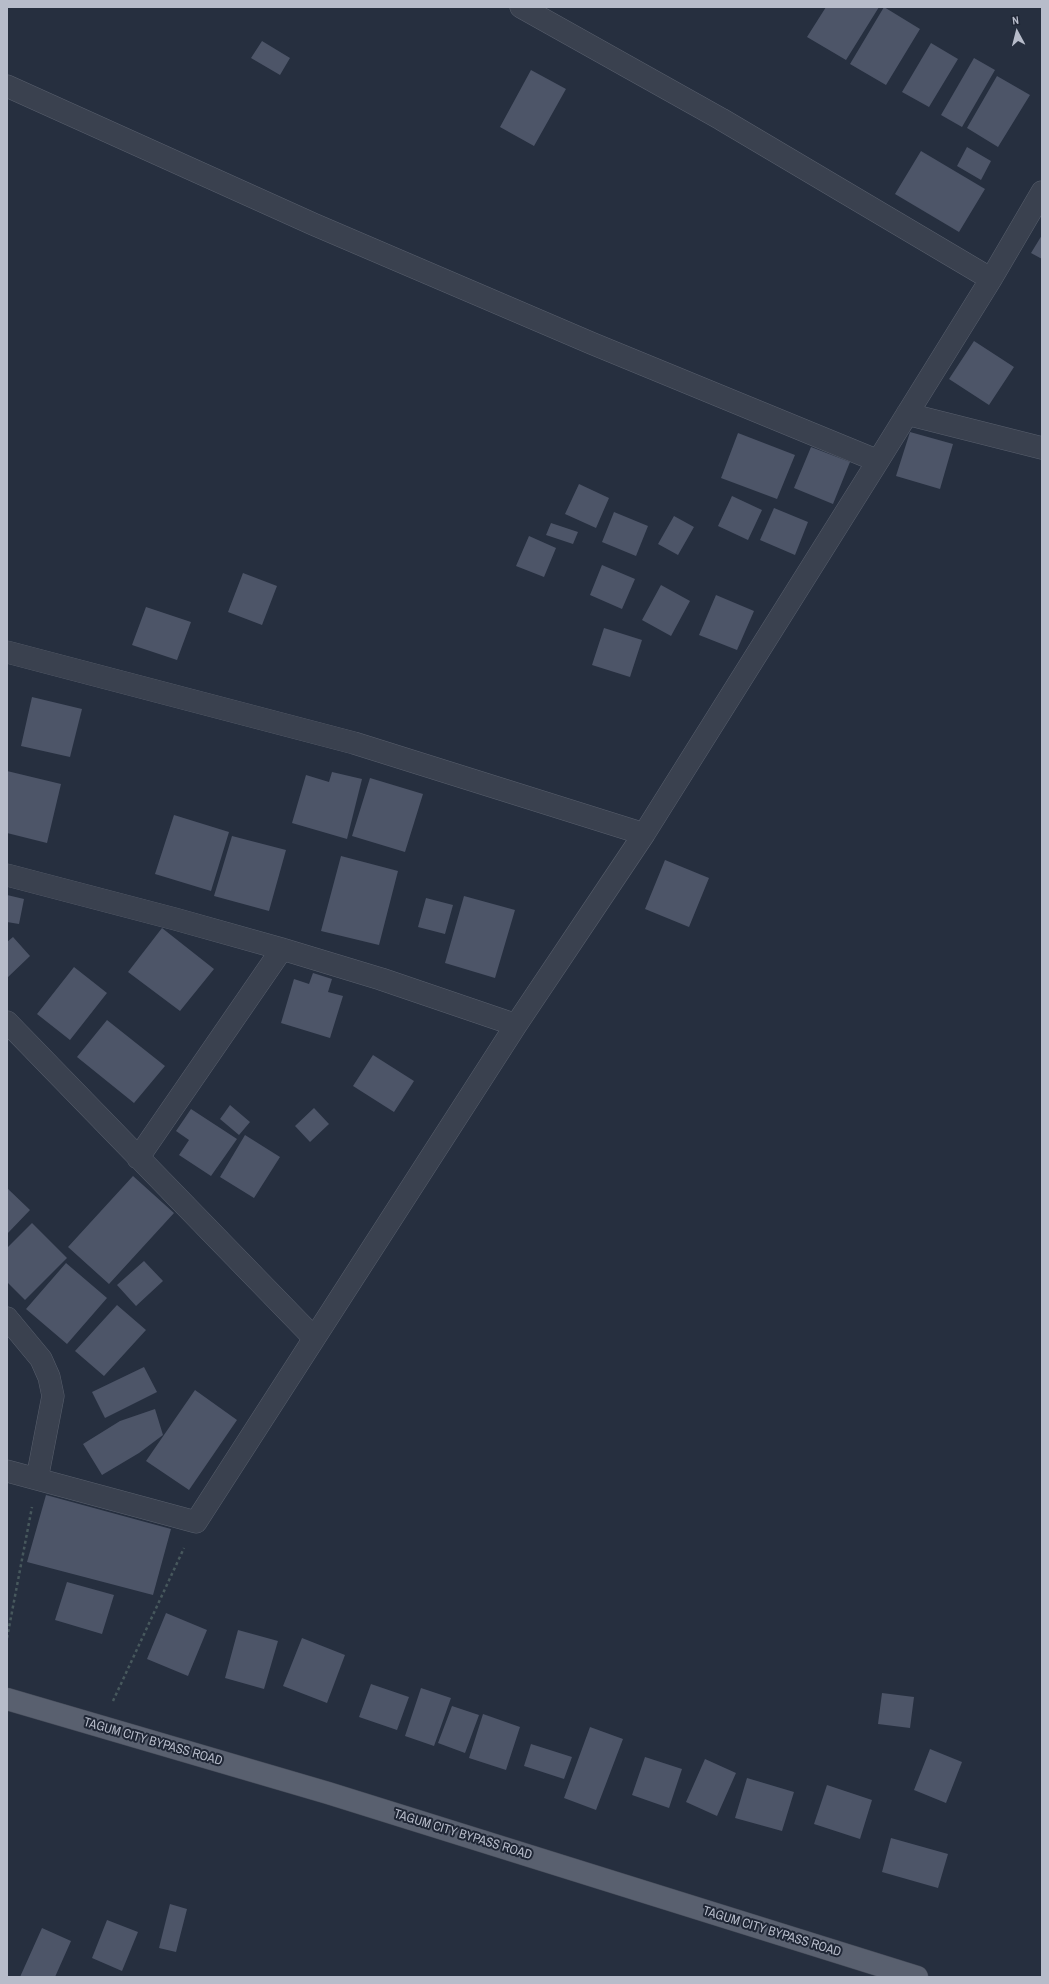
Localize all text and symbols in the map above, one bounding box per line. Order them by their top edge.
north arrow [997,12,1037,52]
text: N [1011,13,1020,27]
street label: TAGUM CITY BYPASS ROAD [82,1715,224,1769]
street label: TAGUM CITY BYPASS ROAD [392,1807,534,1863]
street label: TAGUM CITY BYPASS ROAD [701,1904,843,1960]

